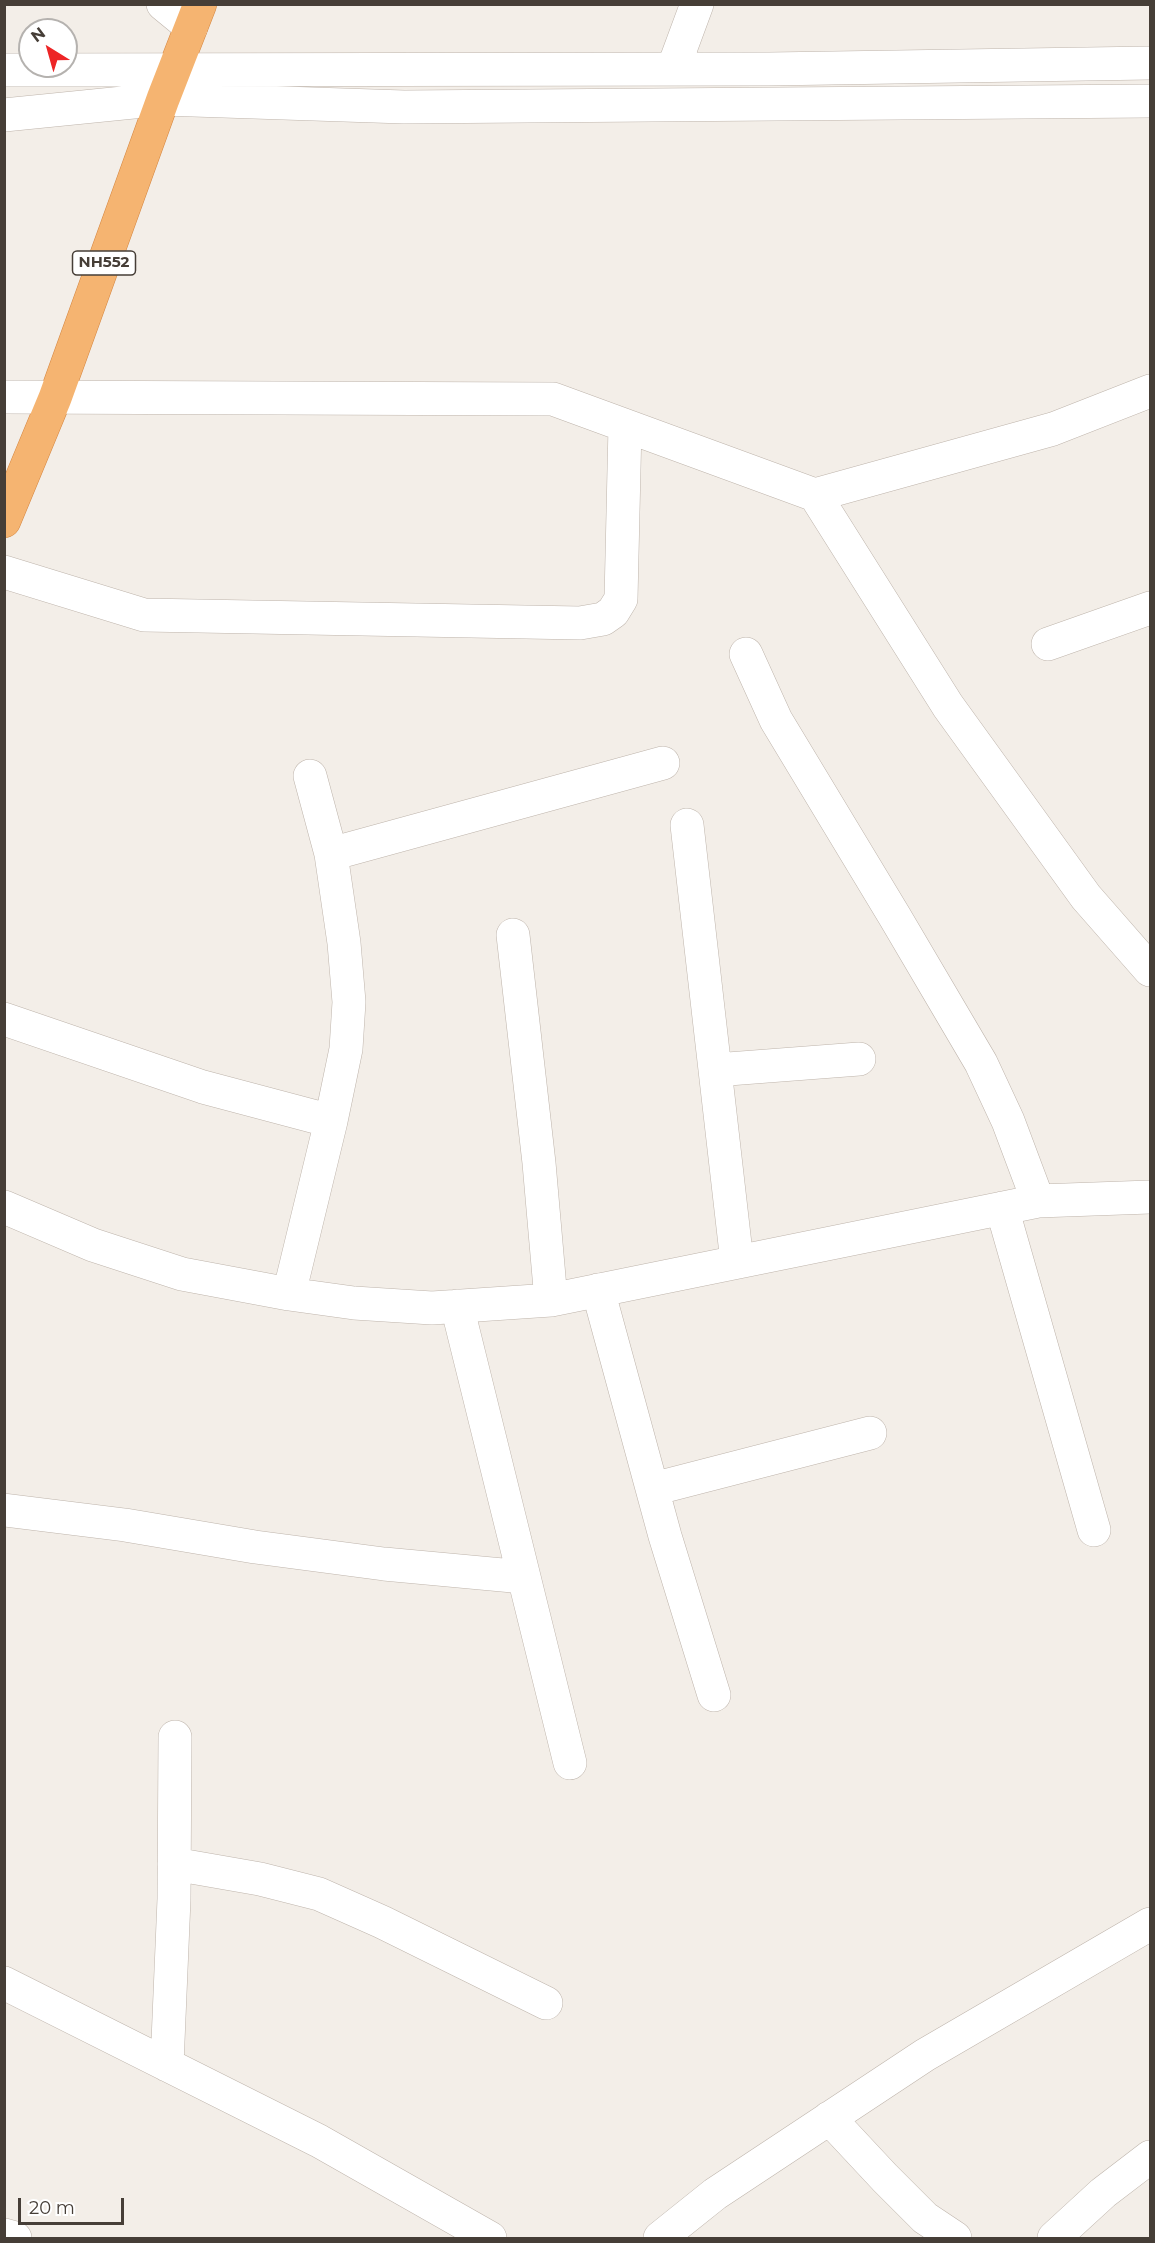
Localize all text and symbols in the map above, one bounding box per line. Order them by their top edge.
north arrow [18,18,78,78]
text: N [27,23,49,46]
road number: NH552 [72,251,136,275]
scale bar [21,2186,128,2224]
text: 20 m [29,2197,75,2219]

